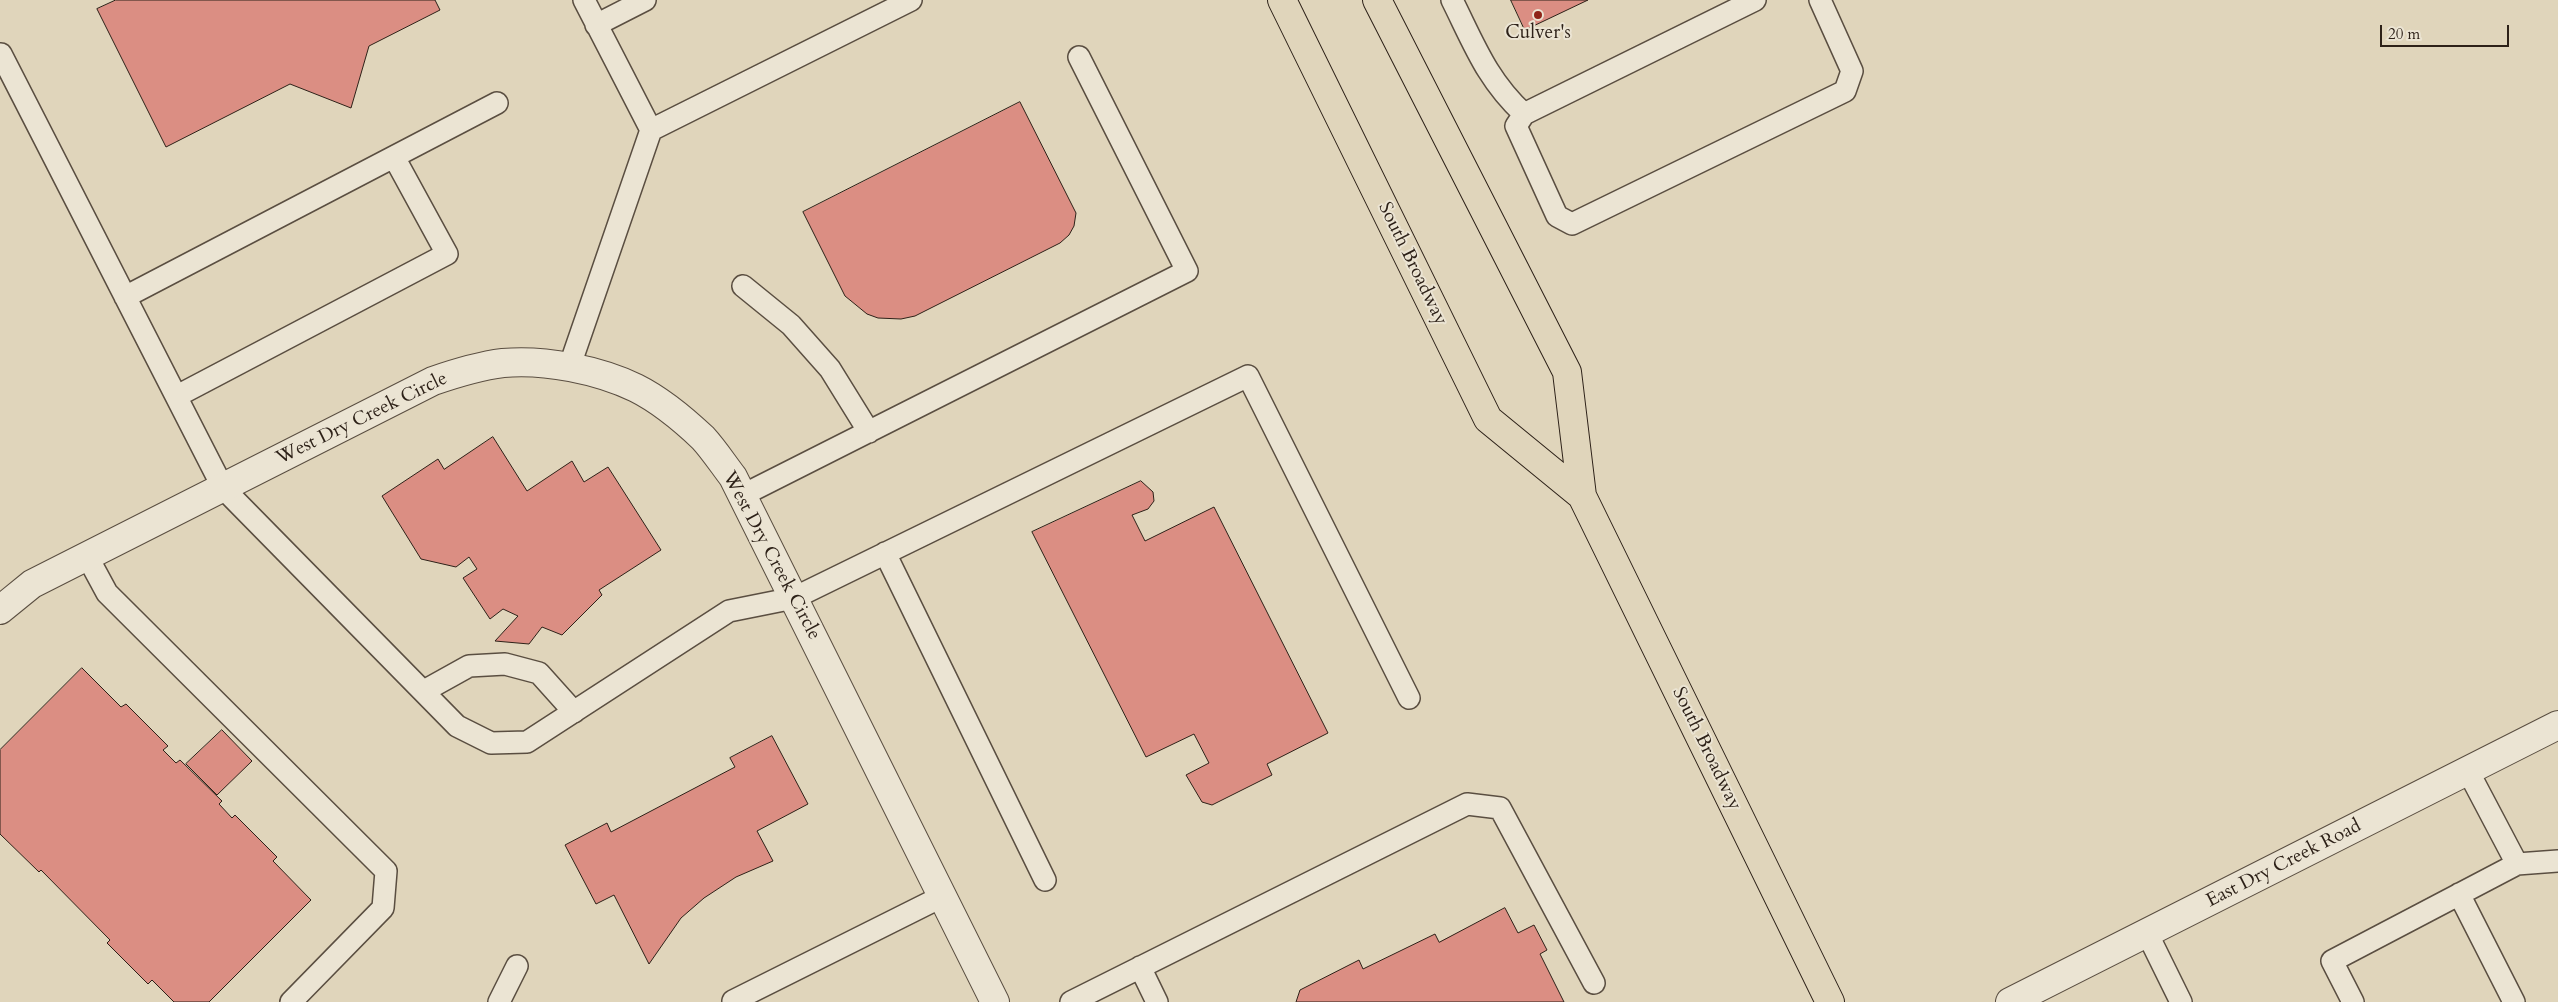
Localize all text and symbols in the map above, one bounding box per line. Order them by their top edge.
marker: Culver's [1532,9,1544,21]
scale bar [2383,15,2512,47]
place label: Culver's [1505,23,1571,45]
text: 20 m [2388,24,2420,44]
street label: South Broadway [1372,199,1452,329]
street label: West Dry Creek Circle [273,368,451,470]
street label: West Dry Creek Circle [717,468,825,644]
street label: South Broadway [1666,684,1746,814]
street label: East Dry Creek Road [2203,815,2365,913]

